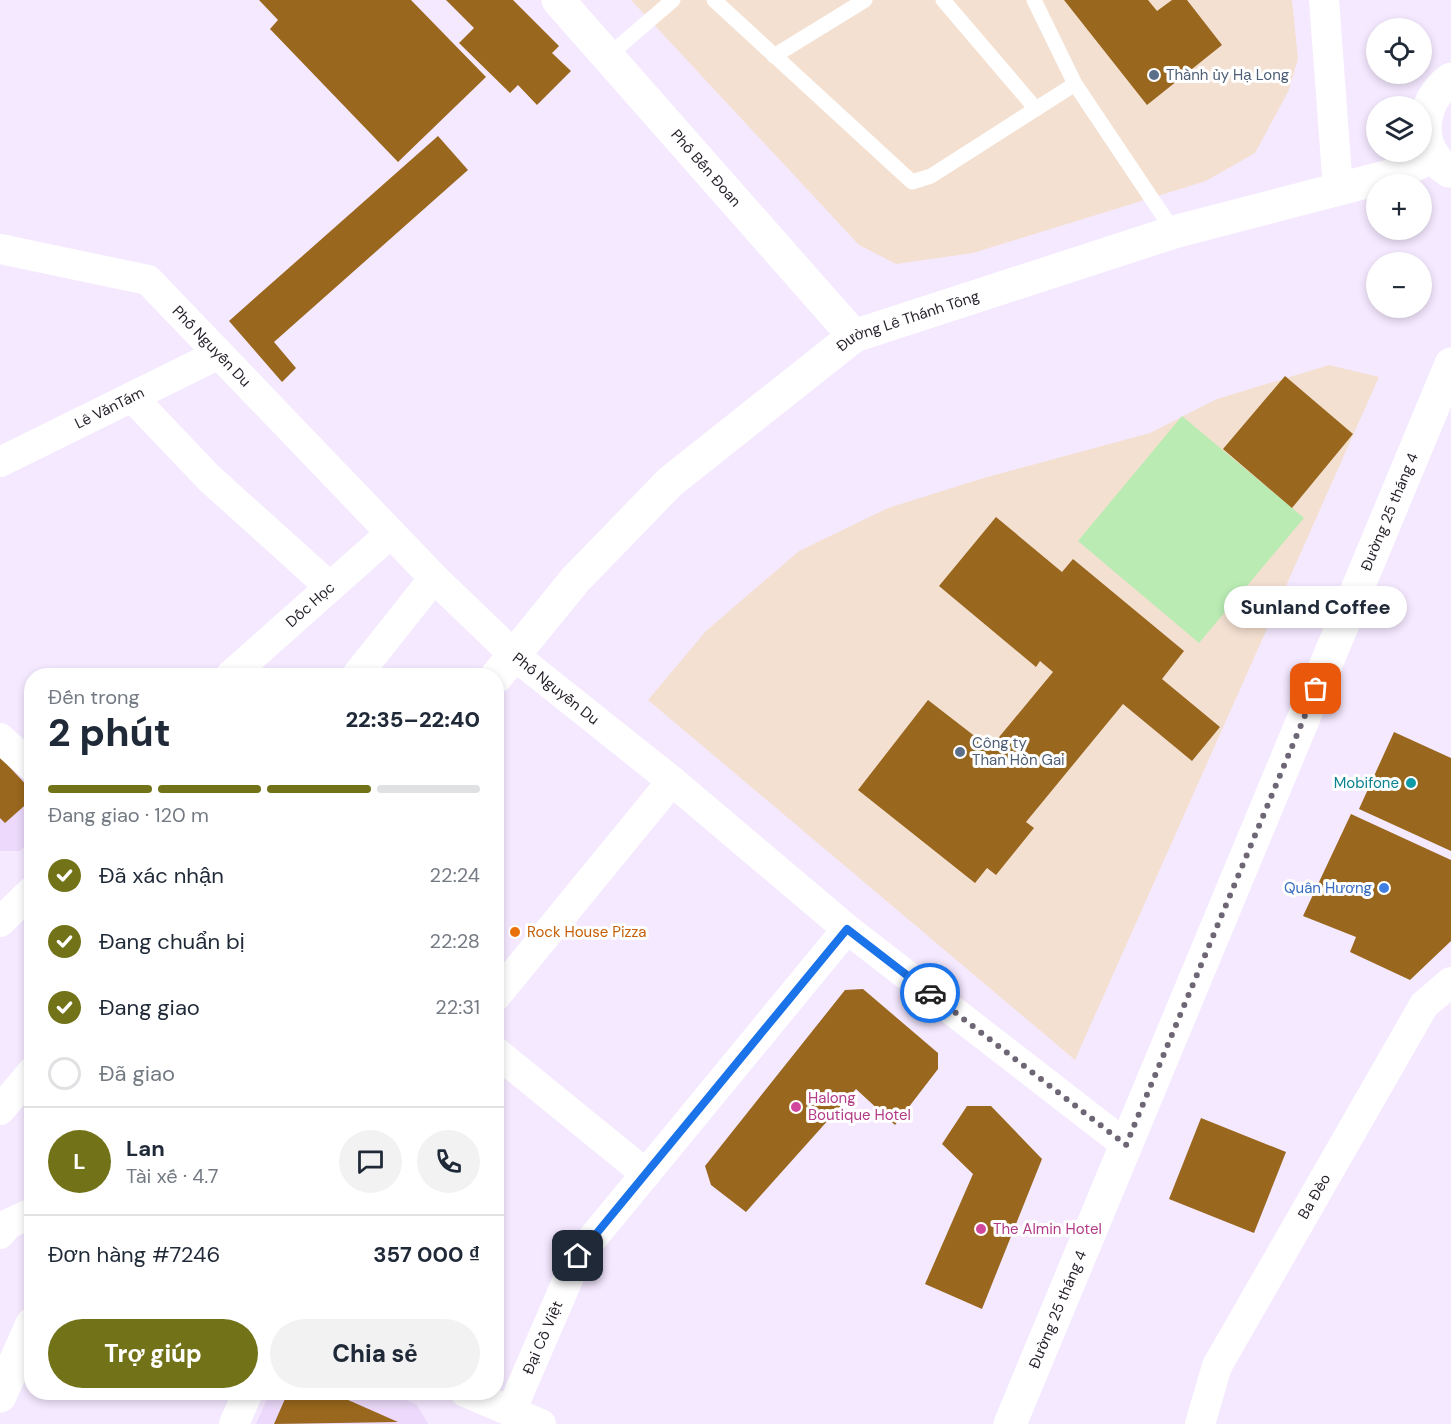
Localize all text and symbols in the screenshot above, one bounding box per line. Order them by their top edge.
map controls [1366,18,1432,318]
button: locate [1366,18,1432,84]
place label: Thành ủy Hạ Long [1166,65,1289,85]
marker: Thành ủy Hạ Long [1147,68,1161,82]
button: layers [1366,96,1432,162]
street label: Phố Bến Đoan [667,125,746,211]
button: + [1366,174,1432,240]
button: − [1366,252,1432,318]
street label: Đường Lê Thánh Tông [832,286,982,356]
street label: Phố Nguyễn Du [168,301,255,391]
street label: Lê VănTám [71,382,147,434]
street label: Đường 25 tháng 4 [1356,450,1423,574]
street label: Dốc Học [282,578,339,632]
callout: Sunland Coffee [1224,587,1408,629]
text: Sunland Coffee [1240,594,1391,620]
street label: Phố Nguyễn Du [508,648,603,729]
pin [1290,663,1341,714]
icon: bag [1299,672,1332,705]
text: Đến trong [48,684,140,710]
text: 22:35–22:40 [345,705,480,734]
text: 2 phút [48,707,171,758]
place label: Công ty Than Hòn Gai [972,733,1065,770]
marker: Công ty Than Hòn Gai [953,745,967,759]
place label: Mobifone [1334,773,1399,793]
marker: Mobifone [1404,776,1418,790]
text: Đang giao · 120 m [48,802,209,828]
icon: check [48,859,81,892]
text: Đã xác nhận [99,861,224,890]
text: 22:24 [430,862,480,888]
place label: Quân Hương [1284,878,1372,898]
marker: Quân Hương [1377,881,1391,895]
place label: Rock House Pizza [527,922,646,942]
icon: check [48,925,81,958]
marker: Rock House Pizza [508,925,522,939]
text: Đang chuẩn bị [99,927,245,956]
text: 22:28 [430,928,480,954]
courier [900,963,960,1023]
icon: car [914,977,947,1010]
icon: check [48,991,81,1024]
text: Đang giao [99,993,200,1022]
text: 22:31 [435,994,480,1020]
text: Đã giao [99,1059,175,1088]
place label: Halong Boutique Hotel [808,1088,911,1125]
marker: Halong Boutique Hotel [789,1100,803,1114]
button: chat [339,1130,402,1193]
button: phone [417,1130,480,1193]
text: Lan [126,1134,165,1163]
text: L [73,1147,86,1176]
text: Tài xế · 4.7 [126,1163,218,1189]
street label: Ba Đèo [1293,1170,1335,1223]
place label: The Almin Hotel [993,1219,1102,1239]
marker: The Almin Hotel [974,1222,988,1236]
pin [552,1230,603,1281]
icon: home [561,1239,594,1272]
text: Đơn hàng #7246 [48,1240,220,1269]
text: 357 000 ₫ [373,1240,480,1269]
street label: Đường 25 tháng 4 [1024,1247,1091,1372]
street label: Đại Cồ Việt [518,1298,567,1377]
button: Trợ giúp [48,1319,258,1388]
button: Chia sẻ [270,1319,480,1388]

